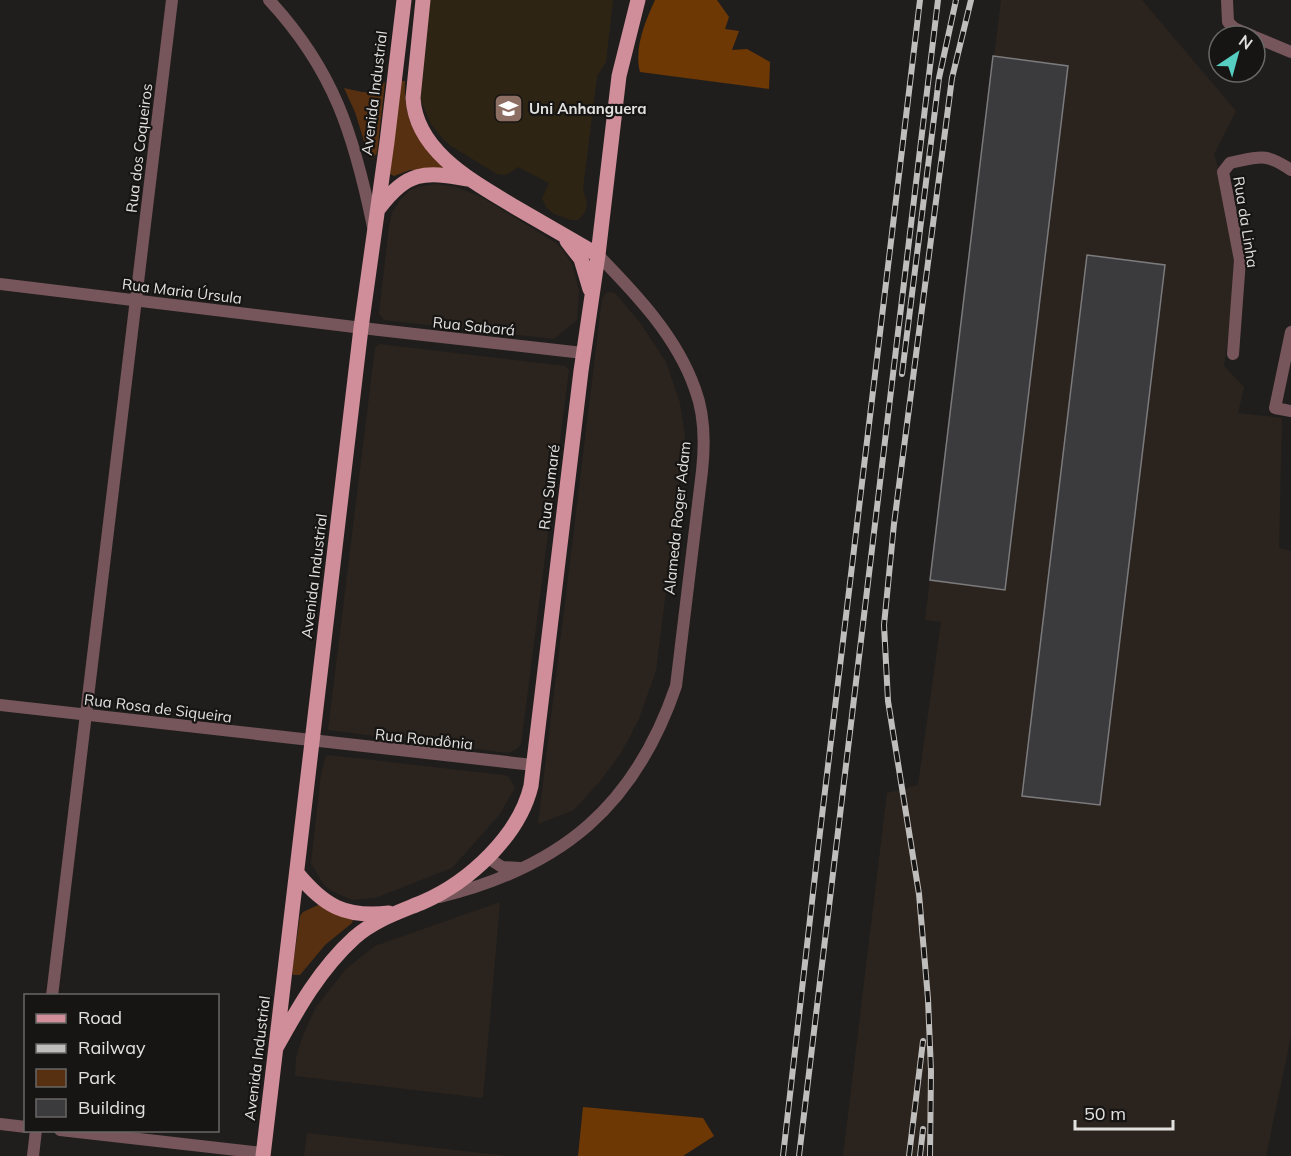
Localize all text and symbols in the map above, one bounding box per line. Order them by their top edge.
north arrow [1207,24,1267,84]
street label: Avenida Industrial [357,30,391,156]
text: N [1235,30,1257,54]
street label: Rua dos Coqueiros [122,82,156,214]
school or university icon: Uni Anhanguera [492,92,524,124]
place label: Uni Anhanguera [529,99,646,118]
street label: Rua da Linha [1229,175,1263,269]
street label: Rua Maria Úrsula [121,274,243,308]
street label: Rua Sabará [432,312,516,340]
street label: Alameda Roger Adam [659,440,695,596]
street label: Rua Sumaré [534,443,564,531]
street label: Avenida Industrial [297,513,331,639]
street label: Rua Rosa de Siqueira [83,690,233,726]
street label: Rua Rondônia [374,724,474,754]
legend [24,994,219,1132]
street label: Avenida Industrial [240,995,274,1121]
text: Road [78,1006,122,1029]
text: Railway [78,1036,146,1059]
text: Park [78,1066,117,1089]
scale bar [1075,1093,1172,1131]
text: Building [78,1096,146,1119]
text: 50 m [1084,1102,1126,1125]

